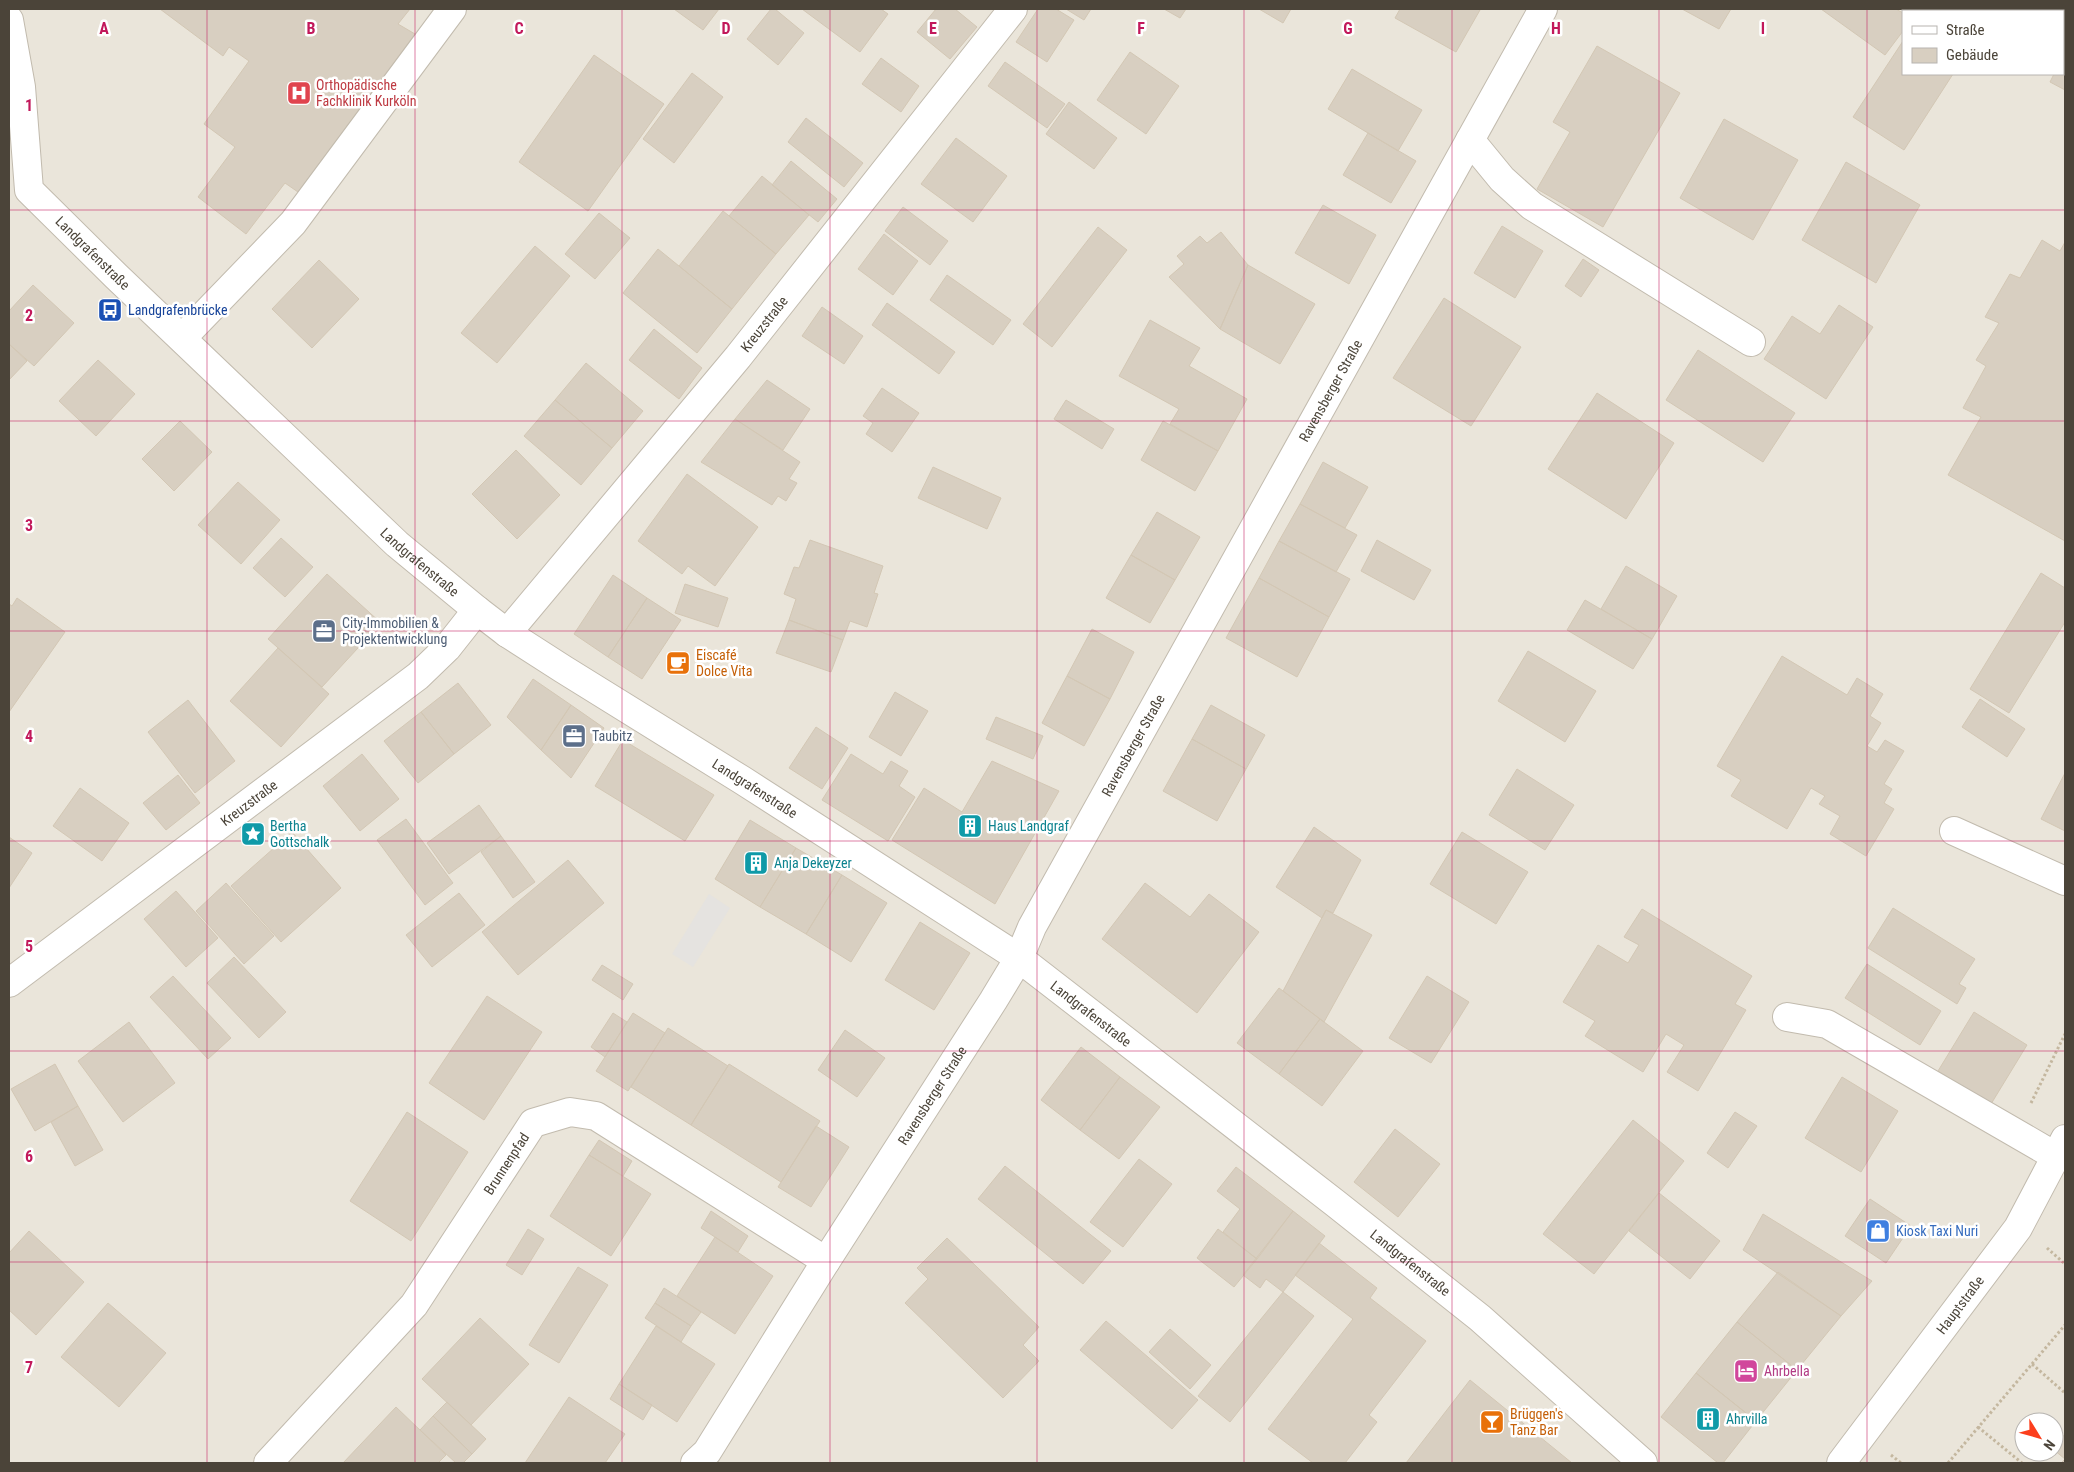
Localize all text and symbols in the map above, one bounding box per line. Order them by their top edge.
legend [1902,10,2064,75]
text: A [99,19,109,38]
text: B [307,19,316,38]
text: C [514,19,524,38]
text: D [721,19,731,38]
text: E [929,19,937,38]
text: F [1137,19,1145,38]
text: G [1343,19,1353,38]
text: H [1551,19,1561,38]
text: I [1761,19,1765,38]
text: Straße [1946,21,1985,39]
text: Gebäude [1946,46,1998,64]
place label: Orthopädische Fachklinik Kurköln [316,77,417,109]
hospital icon: Orthopädische Fachklinik Kurköln [286,80,312,106]
text: 1 [25,96,33,115]
street label: Landgrafenstraße [52,213,133,293]
street label: Kreuzstraße [737,293,791,355]
bus stop icon: Landgrafenbrücke [97,297,123,323]
place label: Landgrafenbrücke [128,302,228,318]
text: 2 [25,306,33,325]
street label: Ravensberger Straße [1296,336,1366,444]
text: 3 [25,516,33,535]
street label: Landgrafenstraße [377,525,462,600]
place label: City-Immobilien & Projektentwicklung [342,615,447,647]
office icon: City-Immobilien & Projektentwicklung [311,618,337,644]
place label: Eiscafé Dolce Vita [696,647,752,679]
cafe icon: Eiscafé Dolce Vita [665,650,691,676]
street label: Ravensberger Straße [1098,691,1168,799]
office icon: Taubitz [561,723,587,749]
text: 4 [25,727,33,746]
place label: Taubitz [592,728,632,744]
street label: Landgrafenstraße [709,756,801,822]
street label: Kreuzstraße [218,776,281,829]
building icon: Haus Landgraf [957,813,983,839]
place label: Bertha Gottschalk [270,818,330,850]
place label: Haus Landgraf [988,818,1069,834]
place icon: Bertha Gottschalk [240,821,266,847]
building icon: Anja Dekeyzer [743,850,769,876]
place label: Anja Dekeyzer [774,855,852,871]
text: 5 [25,937,33,956]
street label: Landgrafenstraße [1047,978,1135,1050]
street label: Ravensberger Straße [895,1043,970,1148]
street label: Brunnenpfad [480,1130,532,1198]
text: 6 [25,1147,33,1166]
shop icon: Kiosk Taxi Nuri [1865,1218,1891,1244]
place label: Kiosk Taxi Nuri [1896,1223,1978,1239]
street label: Landgrafenstraße [1367,1226,1454,1300]
street label: Hauptstraße [1933,1272,1987,1337]
text: 7 [25,1358,33,1377]
hotel icon: Ahrbella [1733,1358,1759,1384]
place label: Ahrbella [1764,1363,1810,1379]
place label: Brüggen's Tanz Bar [1510,1406,1563,1438]
building icon: Ahrvilla [1695,1406,1721,1432]
bar icon: Brüggen's Tanz Bar [1479,1409,1505,1435]
place label: Ahrvilla [1726,1411,1768,1427]
north arrow [2014,1412,2064,1462]
text: N [2040,1437,2058,1453]

